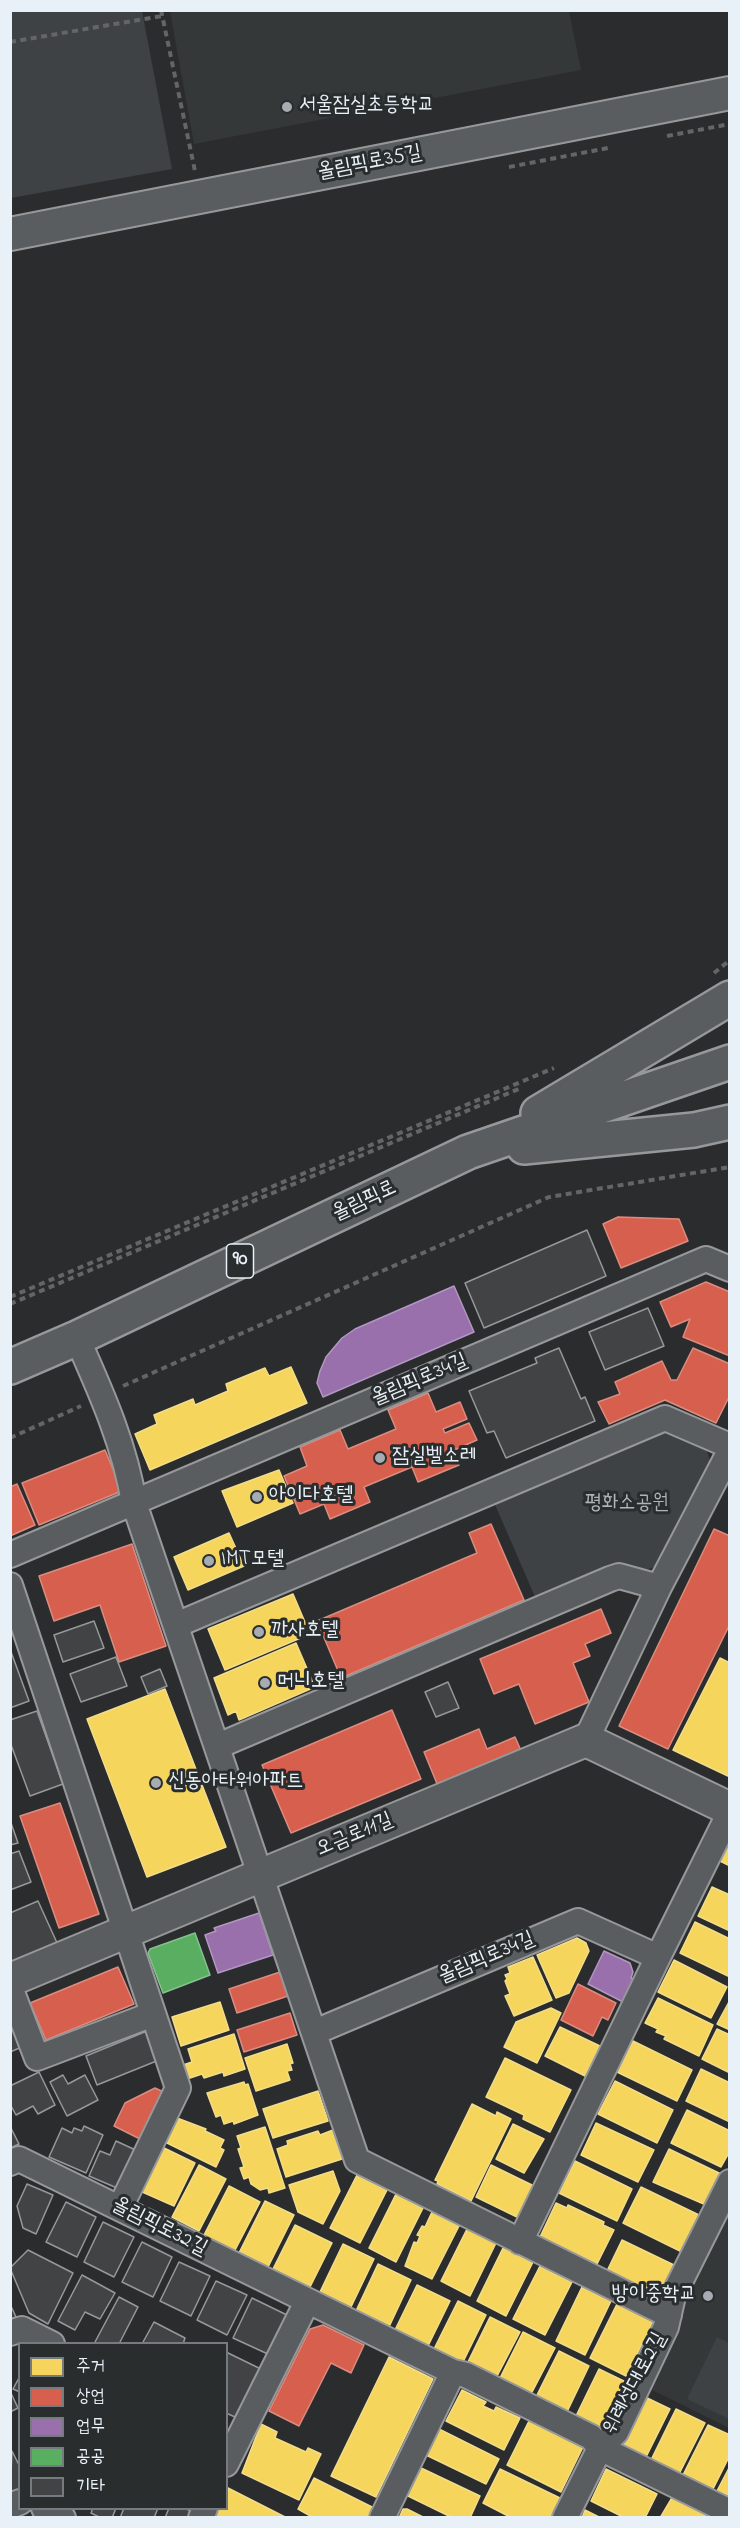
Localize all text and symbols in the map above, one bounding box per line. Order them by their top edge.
place label: 서울잠실초등학교 [299,94,434,120]
marker: 서울잠실초등학교 [280,100,294,114]
street label: 올림픽로35길 [316,142,424,186]
street label: 올림픽로 [329,1176,401,1228]
road number: 90 [226,1244,254,1278]
street label: 올림픽로34길 [368,1350,472,1412]
place label: 잠실벨소레 [392,1445,476,1471]
marker: 잠실벨소레 [373,1451,387,1465]
place label: 아이다호텔 [269,1484,353,1510]
marker: 아이다호텔 [250,1490,264,1504]
park label: 평화소공원 [585,1492,669,1518]
place label: IMT모텔 [221,1548,285,1574]
marker: IMT모텔 [202,1554,216,1568]
place label: 까사호텔 [271,1619,339,1645]
marker: 까사호텔 [252,1625,266,1639]
place label: 머니호텔 [277,1670,345,1696]
marker: 머니호텔 [258,1676,272,1690]
place label: 신동아타워아파트 [168,1770,303,1796]
marker: 신동아타워아파트 [149,1776,163,1790]
street label: 오금로11길 [313,1809,397,1863]
street label: 올림픽로34길 [435,1928,539,1990]
street label: 올림픽로32길 [107,2193,211,2263]
place label: 방이중학교 [612,2283,696,2309]
marker: 방이중학교 [701,2289,715,2303]
street label: 위례성대로2길 [599,2329,673,2439]
legend [18,2342,228,2510]
text: 주거 [76,2354,105,2380]
text: 상업 [76,2384,105,2410]
text: 업무 [76,2414,105,2440]
text: 공공 [76,2444,105,2470]
text: 기타 [76,2474,105,2500]

